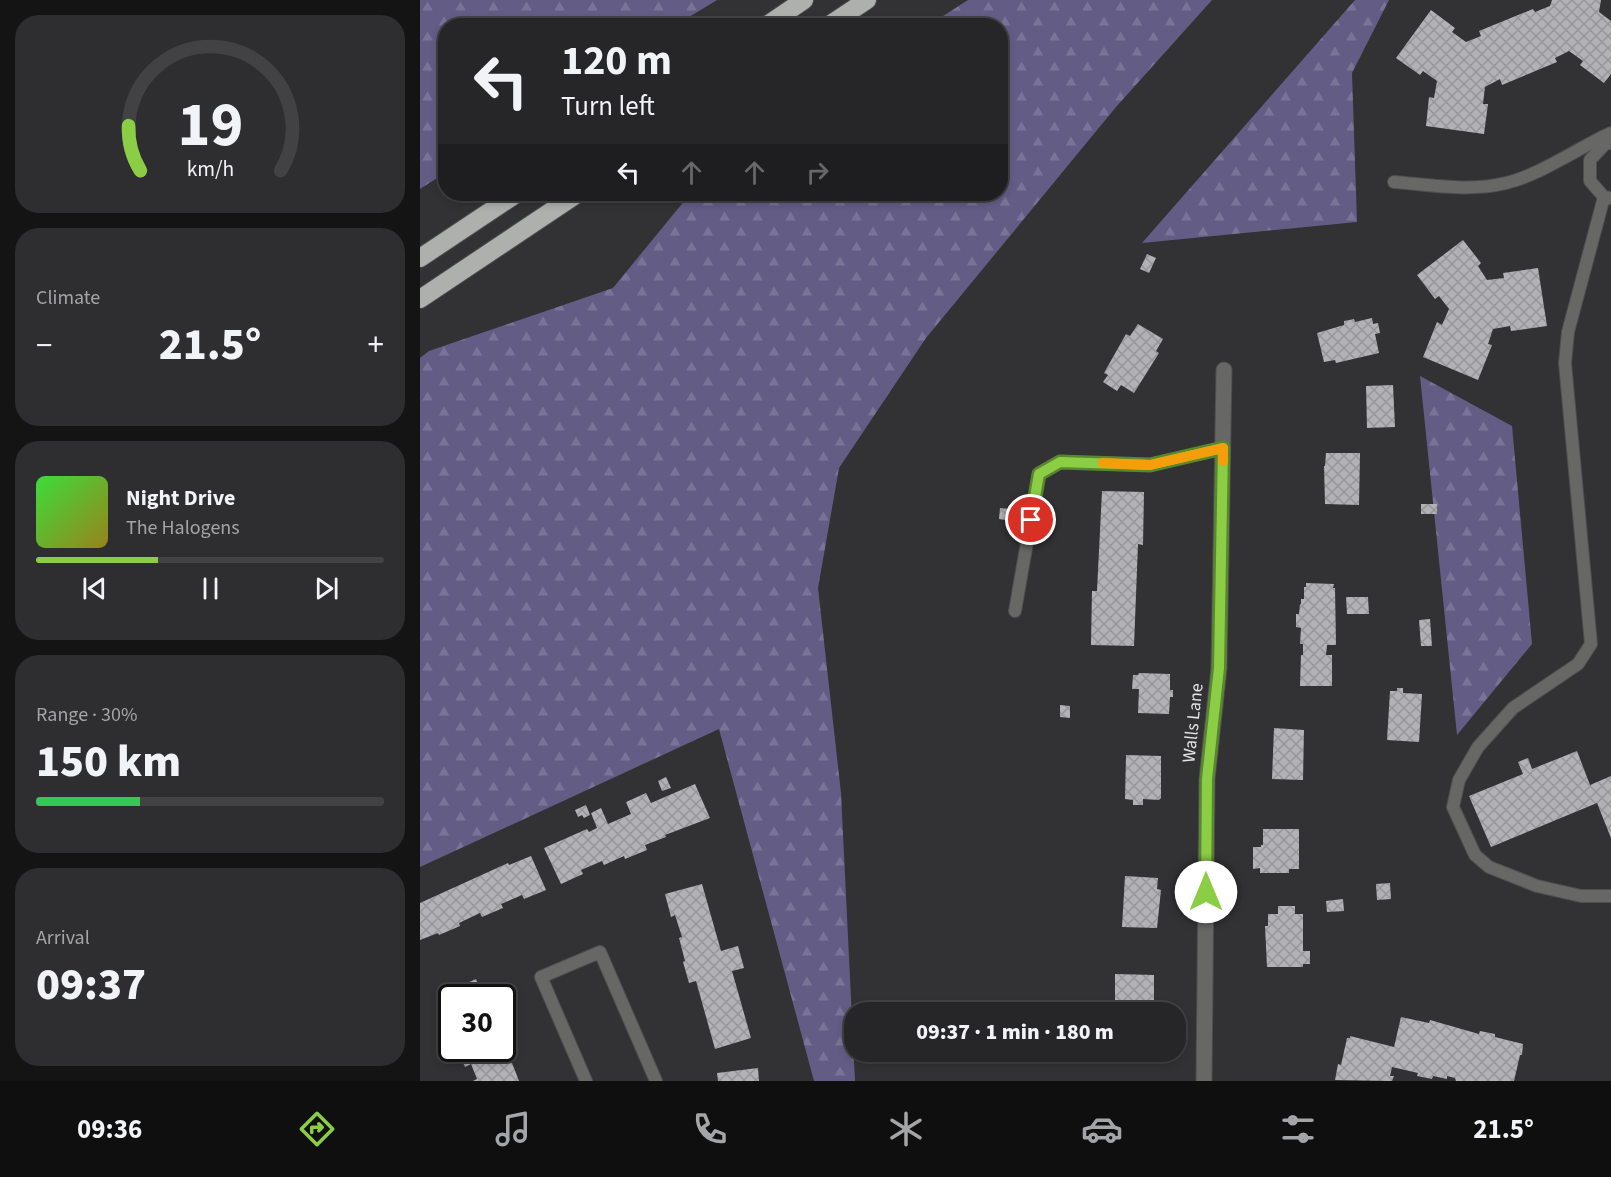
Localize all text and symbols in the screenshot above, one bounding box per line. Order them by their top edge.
text: 120 m [561,31,672,91]
icon: left [462,42,540,120]
text: 19 [177,81,243,170]
text: Turn left [561,87,655,126]
text: km/h [186,154,234,185]
icon: left [612,156,645,189]
icon: ahead [675,156,708,189]
icon: ahead [738,156,771,189]
icon: right [801,156,834,189]
text: Climate [36,284,100,312]
text: 21.5° [159,313,261,377]
text: − [36,322,52,369]
text: + [368,322,384,369]
text: Night Drive [126,482,235,514]
pin [1005,494,1056,545]
icon: arrive [1014,503,1047,536]
text: The Halogens [126,514,240,542]
icon: previous [78,572,111,605]
icon: pause [194,572,227,605]
icon: next [310,572,343,605]
street label: Walls Lane [1176,682,1210,764]
text: Range · 30% [36,701,137,729]
text: 150 km [36,730,181,794]
position arrow [1174,860,1238,924]
text: Arrival [36,924,90,952]
text: 09:37 [36,953,146,1017]
speed limit sign: 30 [438,984,516,1062]
text: 09:37 · 1 min · 180 m [916,1016,1114,1048]
icon: directions [296,1108,338,1150]
icon: music [492,1108,534,1150]
icon: phone [689,1108,731,1150]
icon: climate [885,1108,927,1150]
icon: car [1081,1108,1123,1150]
icon: filters [1277,1108,1319,1150]
text: 09:36 [77,1110,142,1149]
text: 21.5° [1473,1110,1534,1149]

